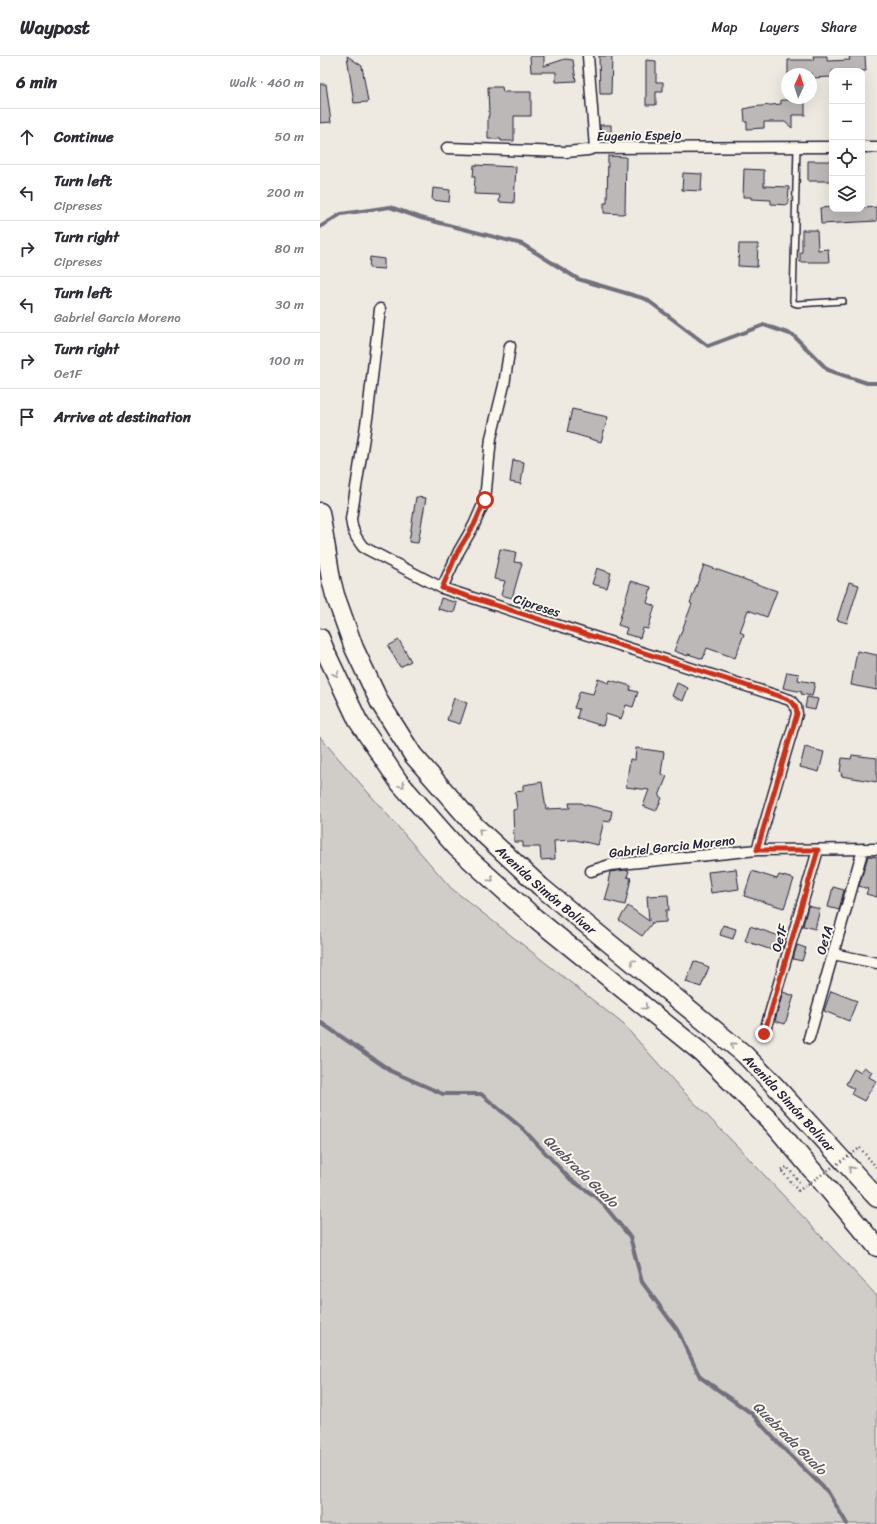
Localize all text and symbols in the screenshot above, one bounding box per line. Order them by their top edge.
text: Waypost [20,11,90,44]
text: Map [712,15,737,40]
text: Layers [759,15,799,40]
text: Share [821,15,857,40]
text: 6 min [16,67,57,97]
north arrow [781,68,817,104]
map controls [829,68,865,212]
button: + [829,68,865,104]
text: Walk · 460 m [230,71,304,94]
button: − [829,104,865,140]
street label: Eugenio Espejo [596,123,682,148]
text: Continue [54,124,114,150]
text: 50 m [274,125,304,148]
icon: ahead [16,126,38,148]
button: locate [829,140,865,176]
text: Turn left [54,168,112,194]
button: layers [829,176,865,212]
text: 200 m [267,181,304,204]
icon: left [16,182,38,204]
text: Cipreses [54,194,102,217]
text: Turn right [54,224,119,250]
text: 80 m [275,237,304,260]
icon: right [16,238,38,260]
text: Cipreses [54,250,102,273]
text: Turn left [54,280,112,306]
text: 30 m [275,293,304,316]
icon: left [16,294,38,316]
text: Gabriel Garcia Moreno [54,306,181,329]
text: Turn right [54,336,119,362]
text: 100 m [269,349,304,372]
icon: right [16,350,38,372]
text: Oe1F [54,362,82,385]
text: Arrive at destination [54,404,191,430]
icon: arrive [16,406,38,428]
route start [476,491,494,509]
street label: Cipreses [510,587,564,624]
one-way arrow [331,669,339,677]
one-way arrow [398,780,405,787]
one-way arrow [478,828,486,836]
street label: Gabriel Garcia Moreno [608,828,737,865]
street label: Avenida Simón Bolívar [489,839,602,941]
one-way arrow [486,875,494,882]
street label: Oe1F [765,921,795,955]
street label: Oe1A [809,923,840,957]
one-way arrow [630,959,637,966]
one-way arrow [641,1002,648,1009]
route end [755,1025,773,1043]
one-way arrow [730,1042,737,1049]
street label: Avenida Simón Bolívar [737,1048,842,1158]
water label: Quebrada Gualo [537,1129,625,1215]
one-way arrow [849,1166,856,1174]
water label: Quebrada Gualo [747,1395,834,1483]

